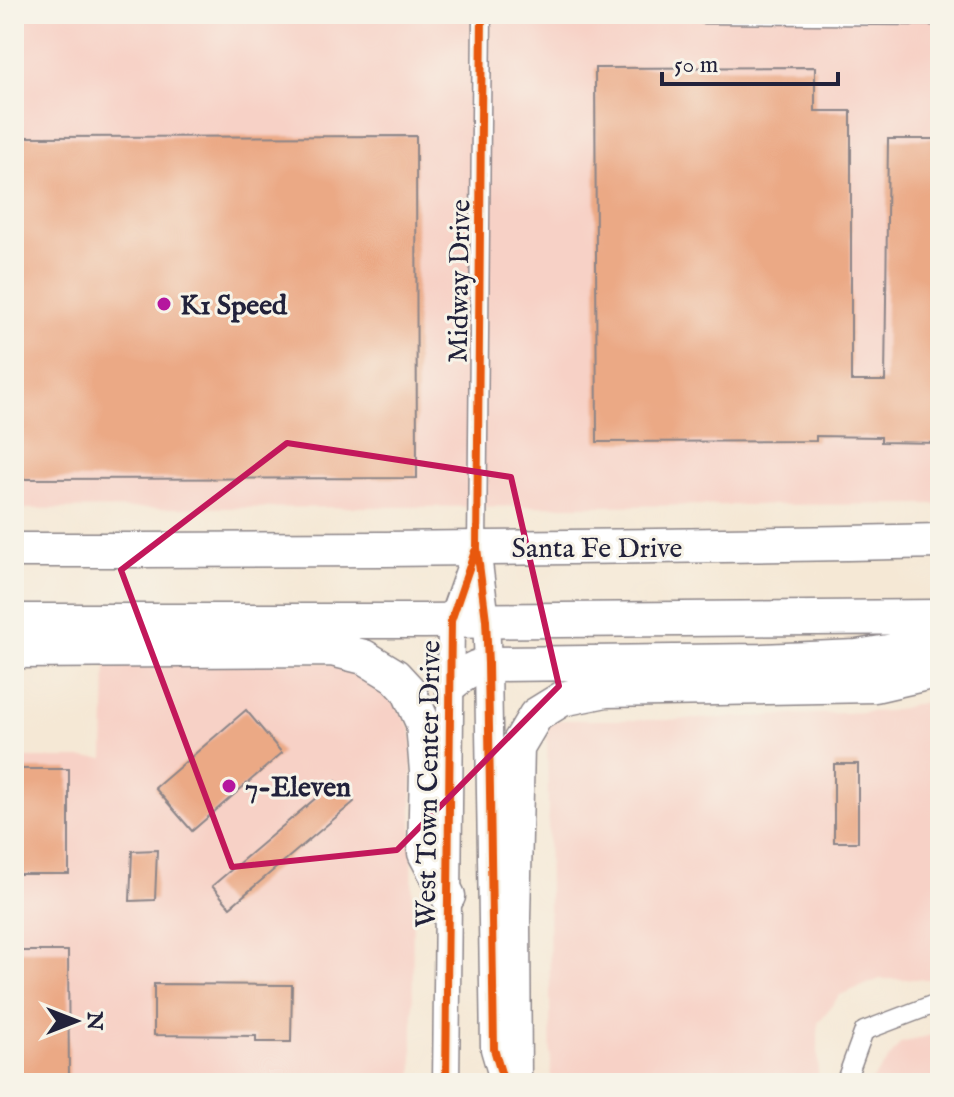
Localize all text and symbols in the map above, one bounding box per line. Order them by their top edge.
scale bar [662,36,838,86]
text: 50 m [674,50,718,81]
street label: Midway Drive [442,199,479,363]
place label: K1 Speed [180,289,288,324]
marker: K1 Speed [155,295,173,313]
street label: Santa Fe Drive [512,532,683,567]
street label: West Town Center Drive [409,640,450,928]
place label: 7-Eleven [245,771,351,806]
marker: 7-Eleven [220,777,238,795]
north arrow [36,981,116,1061]
text: N [80,1010,108,1031]

